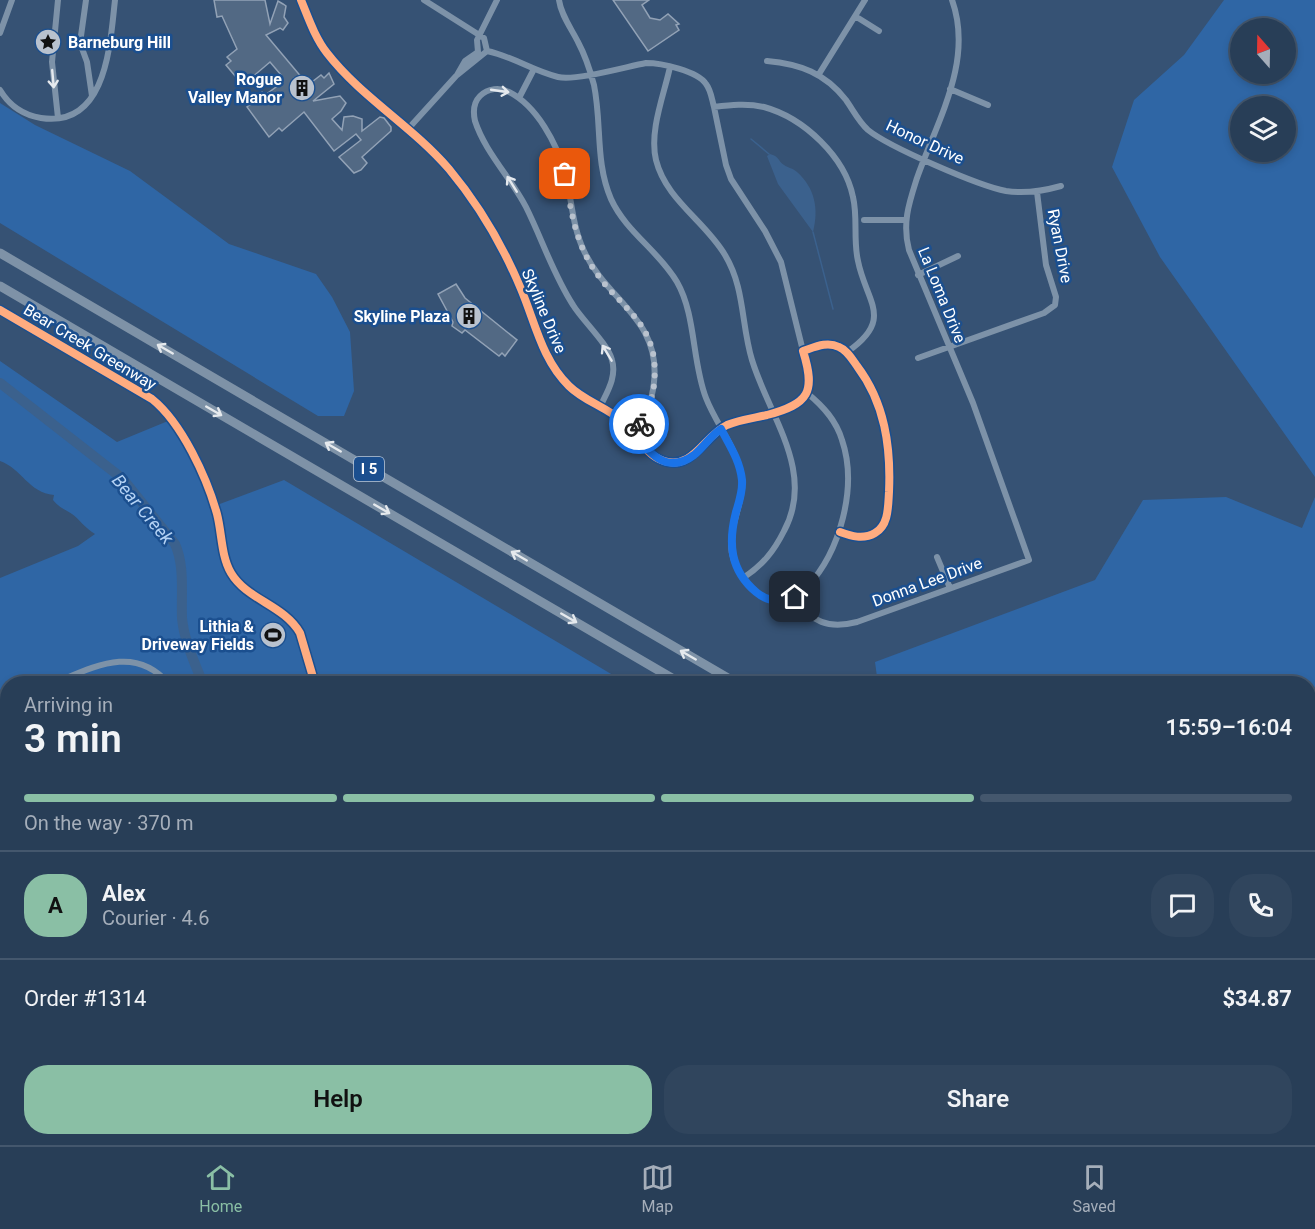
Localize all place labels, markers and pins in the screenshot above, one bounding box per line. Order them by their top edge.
place icon: Barneburg Hill [33,27,63,57]
place label: Barneburg Hill [68,33,171,52]
place label: Rogue Valley Manor [188,70,282,107]
building icon: Rogue Valley Manor [287,73,317,103]
pin [539,148,590,199]
building icon: Skyline Plaza [454,301,484,331]
place label: Skyline Plaza [354,307,450,326]
pin [769,571,820,622]
place label: Lithia & Driveway Fields [142,617,254,654]
sports icon: Lithia & Driveway Fields [258,620,288,650]

